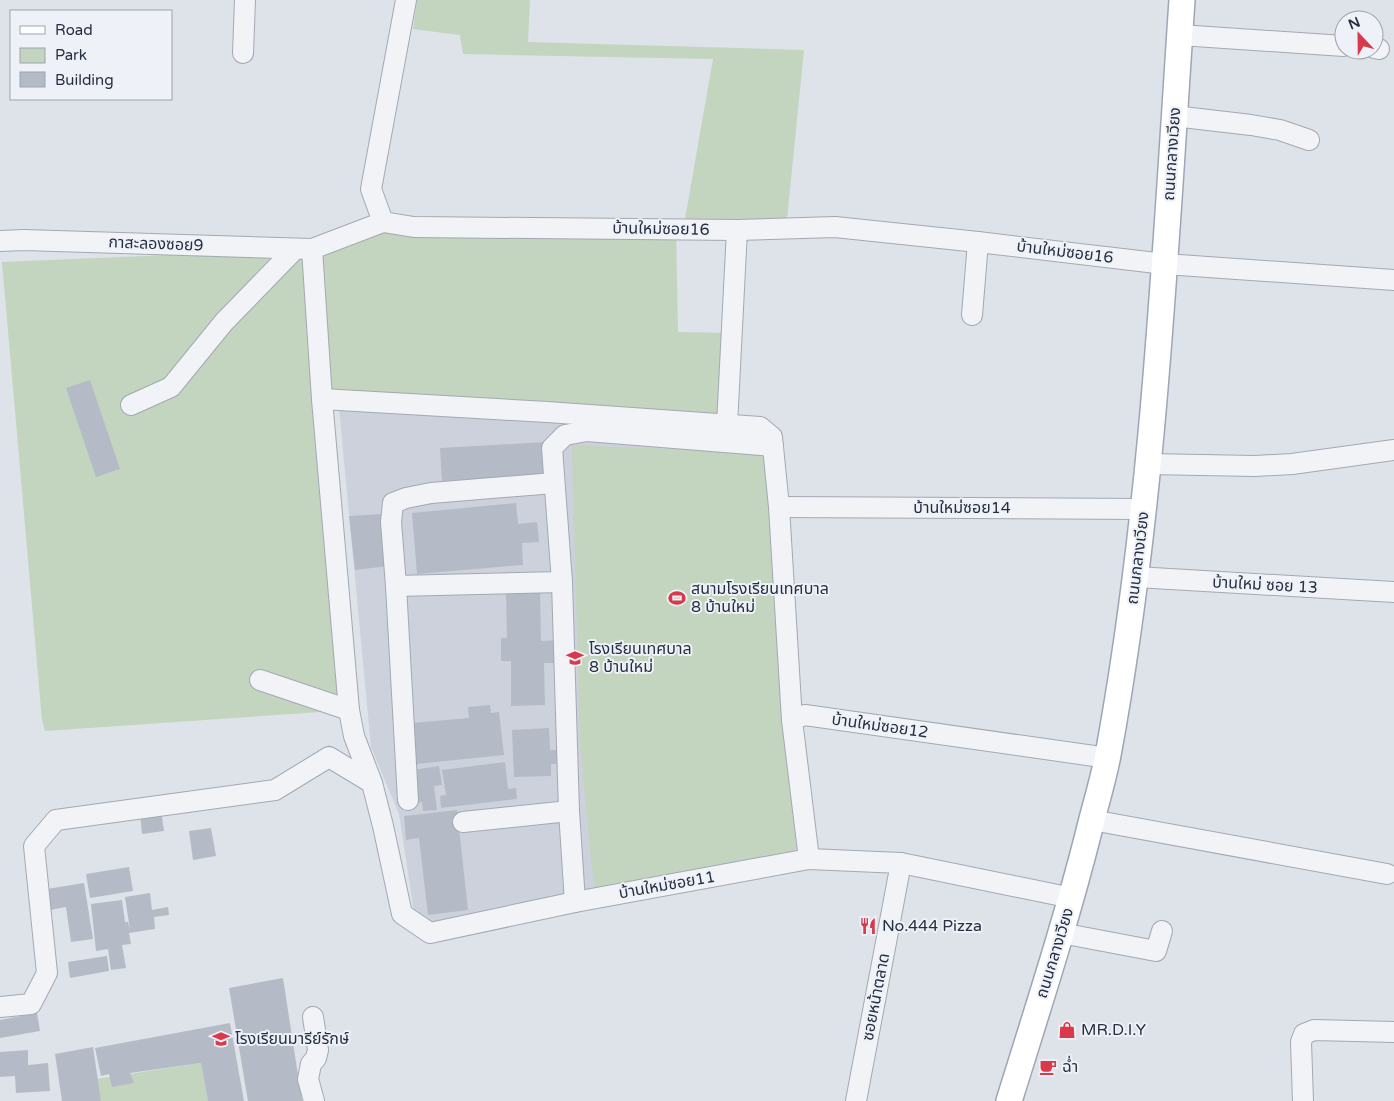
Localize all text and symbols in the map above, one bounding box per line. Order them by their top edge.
legend [10,10,172,100]
north arrow [1334,10,1384,60]
text: N [1346,13,1363,33]
text: Road [55,21,93,39]
text: Park [55,46,87,64]
text: Building [55,71,114,89]
street label: ถนนกลางเวียง [1159,107,1185,201]
street label: บ้านใหม่ซอย16 [612,218,710,240]
street label: กาสะลองซอย9 [108,232,204,256]
street label: บ้านใหม่ซอย16 [1015,236,1115,268]
street label: บ้านใหม่ซอย14 [913,498,1011,518]
street label: ถนนกลางเวียง [1122,510,1154,606]
street label: บ้านใหม่ ซอย 13 [1212,572,1318,598]
place label: สนามโรงเรียนเทศบาล 8 บ้านใหม่ [691,579,829,617]
sports icon: สนามโรงเรียนเทศบาล 8 บ้านใหม่ [667,588,687,608]
place label: โรงเรียนเทศบาล 8 บ้านใหม่ [589,639,692,677]
school or university icon: โรงเรียนเทศบาล 8 บ้านใหม่ [565,648,585,668]
street label: บ้านใหม่ซอย12 [830,709,930,743]
street label: บ้านใหม่ซอย11 [617,867,717,903]
street label: ถนนกลางเวียง [1032,905,1078,1001]
restaurant icon: No.444 Pizza [858,916,878,936]
place label: No.444 Pizza [882,916,982,936]
street label: ซอยหน้าตลาด [858,951,894,1043]
shop icon: MR.D.I.Y [1057,1020,1077,1040]
place label: MR.D.I.Y [1081,1020,1146,1040]
school or university icon: โรงเรียนมารีย์รักษ์ [211,1029,231,1049]
place label: โรงเรียนมารีย์รักษ์ [235,1029,349,1049]
place label: ฉ่ำ [1062,1055,1078,1077]
cafe icon: ฉ่ำ [1038,1057,1058,1077]

